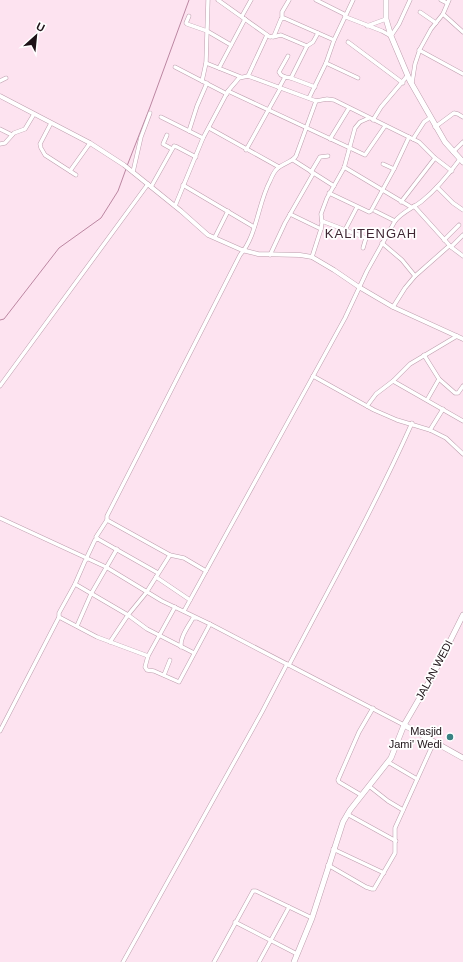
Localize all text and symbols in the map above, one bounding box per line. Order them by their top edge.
north arrow [16,16,56,56]
text: U [34,20,47,34]
district label: KALITENGAH [325,226,417,241]
street label: JALAN WEDI [413,638,455,702]
place label: Masjid Jami' Wedi [389,725,442,750]
marker: Masjid Jami' Wedi [445,732,455,742]

